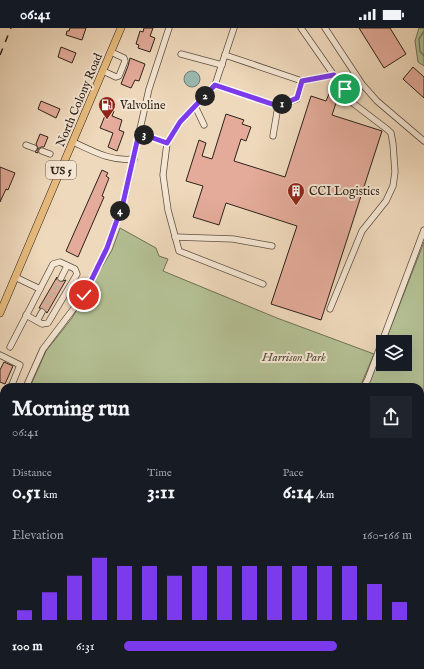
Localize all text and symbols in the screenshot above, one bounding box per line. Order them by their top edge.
text: 06:41 [20,5,51,24]
street label: North Colony Road [53,50,106,149]
pin [328,72,362,106]
icon: arrive [334,78,356,100]
pin: 2 [195,86,215,106]
text: 2 [202,89,208,103]
pin: 1 [272,94,292,114]
fuel station icon: Valvoline [97,95,117,120]
text: 1 [280,97,284,111]
place label: Valvoline [119,98,166,113]
pin: 3 [134,125,154,145]
text: 3 [142,128,146,142]
road number: US 5 [46,161,76,179]
building icon: CCI Logistics [286,181,306,206]
place label: CCI Logistics [309,184,380,199]
pin: 4 [110,201,130,221]
text: 4 [117,204,123,218]
pin [67,278,101,312]
icon: check [73,284,95,306]
map controls [376,335,412,371]
button: layers [376,335,412,371]
park label: Harrison Park [261,350,326,365]
text: Morning run [12,395,130,423]
button: share [370,396,412,438]
text: 06:41 [12,424,39,441]
text: Distance [12,466,52,480]
text: Time [147,466,172,480]
text: Pace [283,466,303,480]
text: 0.51 [12,480,41,505]
text: 3:11 [147,480,175,505]
text: 6:14 [283,480,314,505]
text: km [41,488,58,502]
text: /km [314,488,334,502]
text: Elevation [12,527,64,544]
text: 160–166 m [362,527,412,544]
text: 100 m [12,638,42,655]
text: 6:31 [76,638,95,655]

